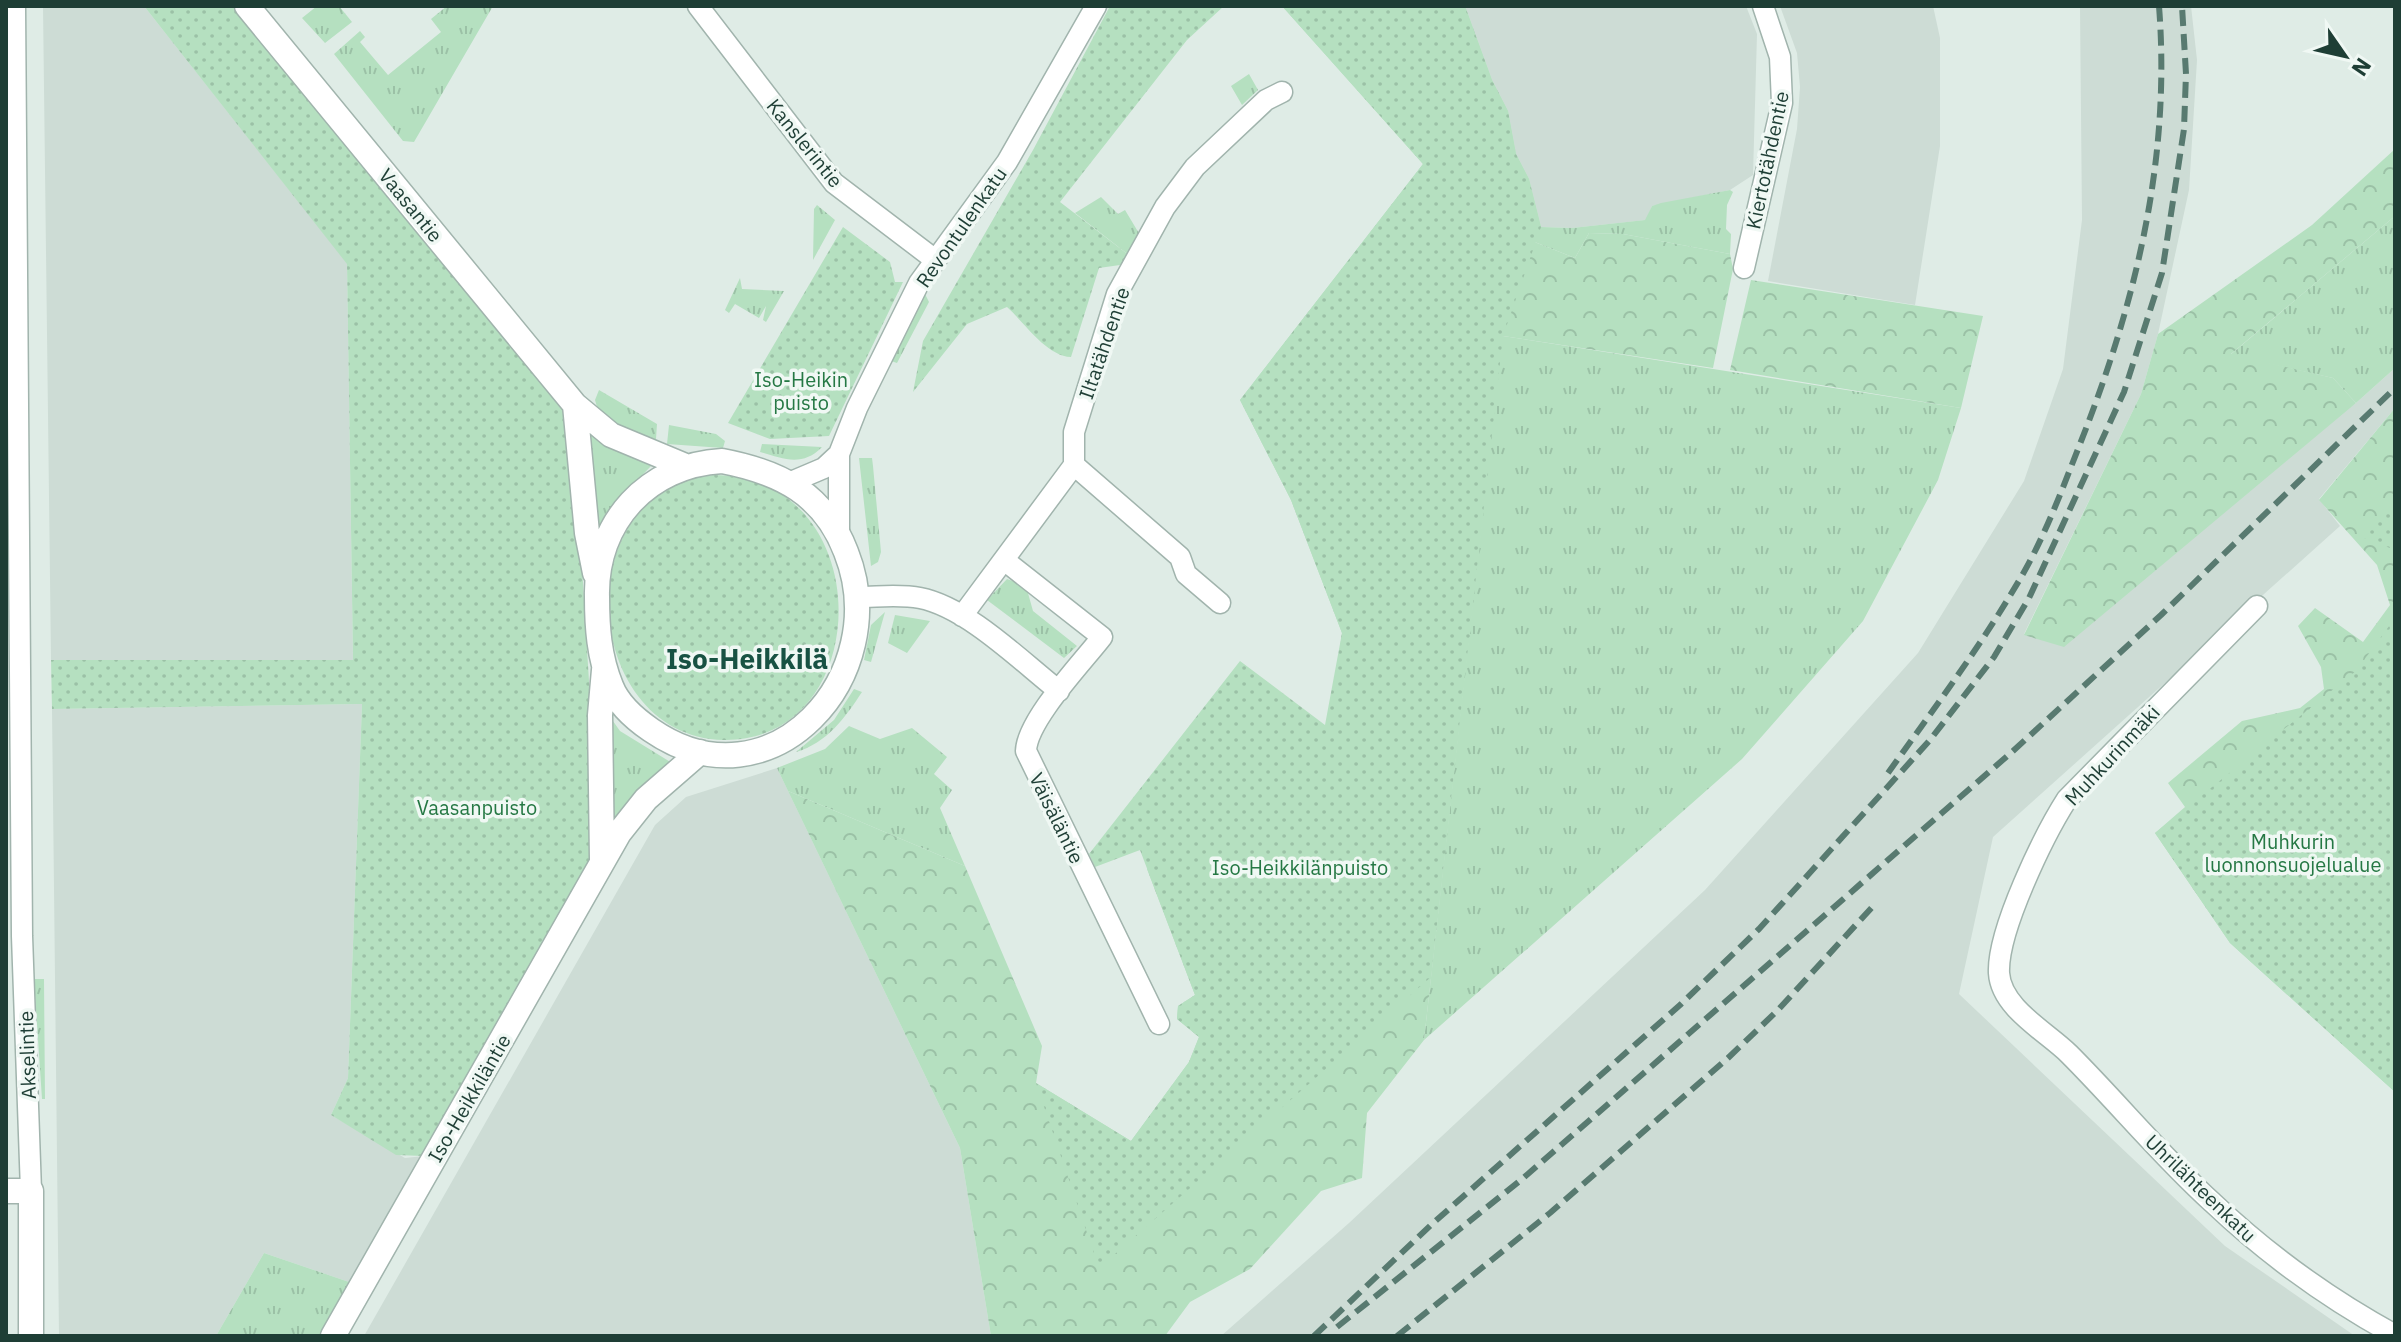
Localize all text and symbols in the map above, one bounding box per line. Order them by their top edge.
north arrow [2305,16,2385,96]
text: N [2346,53,2378,82]
street label: Kiertotähdentie [1739,89,1795,231]
street label: Kanslerintie [761,93,849,193]
street label: Revontulenkatu [909,161,1013,293]
street label: Vaasantie [373,162,449,248]
street label: Iltatähdentie [1072,283,1136,403]
park label: Iso-Heikin puisto [754,366,848,416]
district label: Iso-Heikkilä [666,640,828,677]
street label: Muhkurinmäki [2058,699,2166,811]
street label: Väisäläntie [1023,768,1091,868]
park label: Vaasanpuisto [417,794,537,821]
park label: Muhkurin luonnonsuojelualue [2205,828,2381,878]
park label: Iso-Heikkilänpuisto [1212,854,1388,881]
street label: Akselintie [12,1010,42,1100]
street label: Iso-Heikkiläntie [421,1029,517,1167]
street label: Uhrilähteenkatu [2140,1128,2262,1248]

